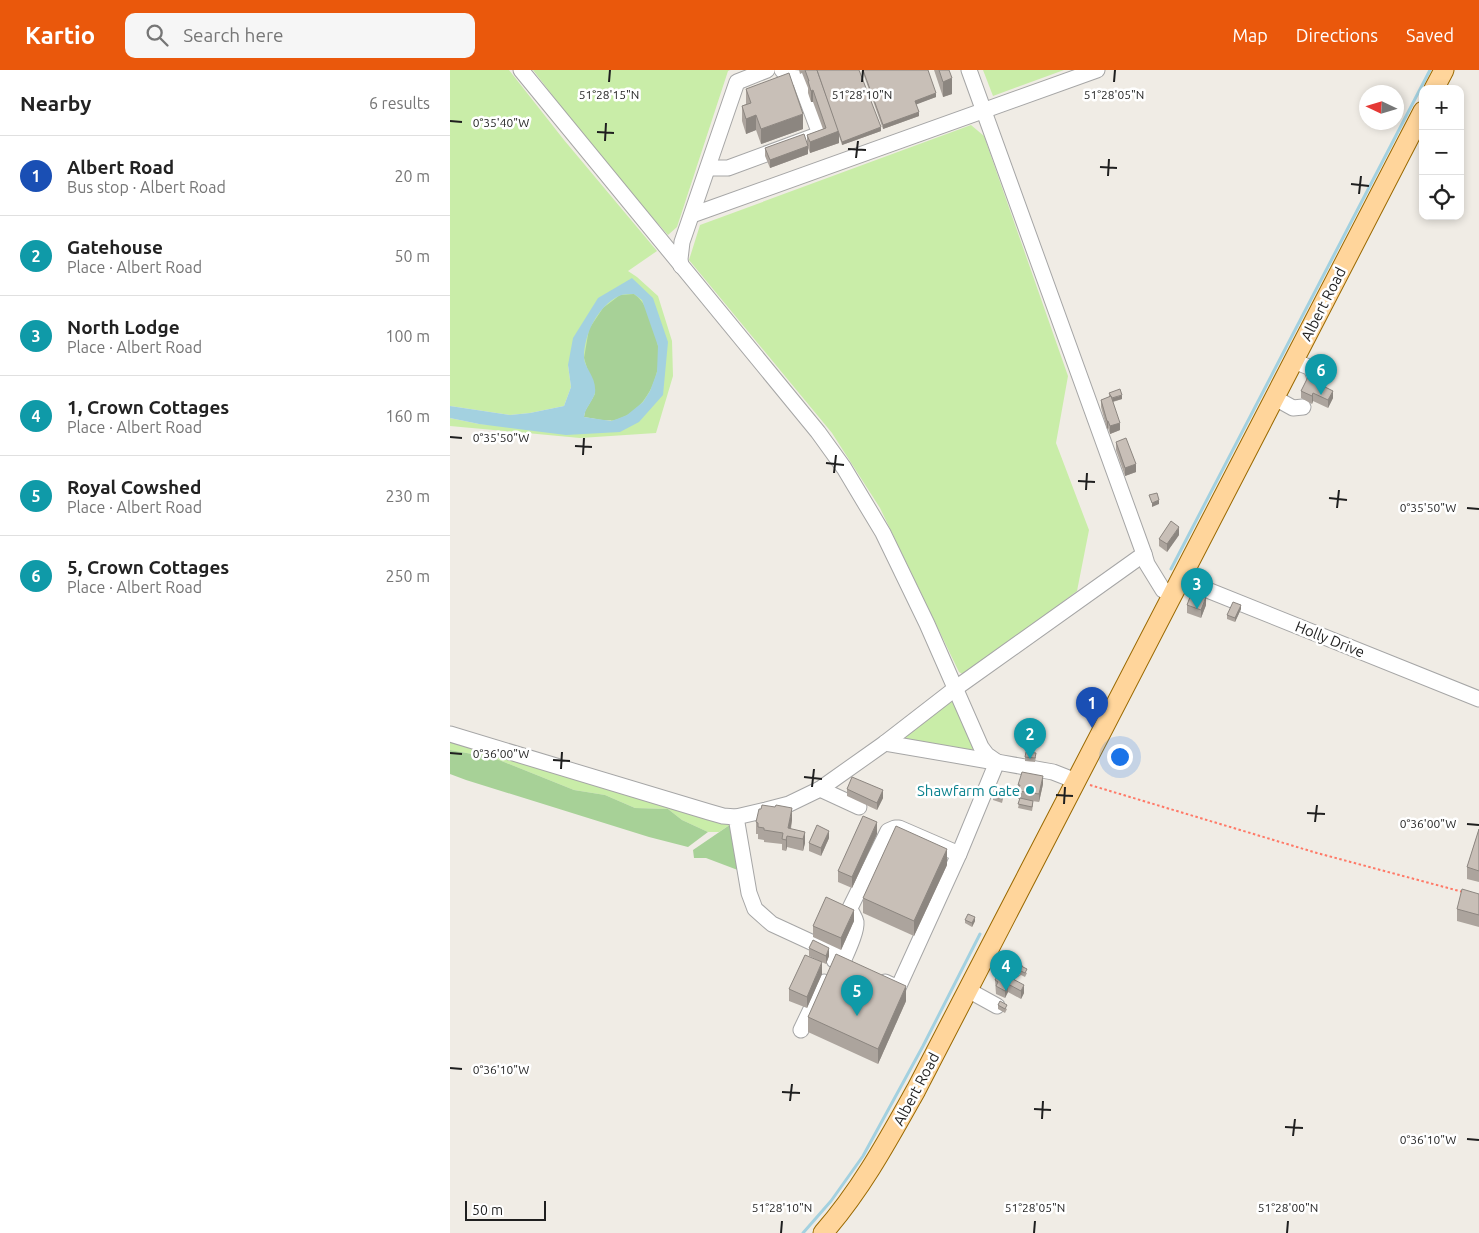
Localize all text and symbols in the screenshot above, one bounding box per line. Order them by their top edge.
search box [125,13,475,58]
icon: search [143,21,171,49]
text: Kartio [25,22,95,49]
text: Search here [183,24,284,46]
text: Map [1232,25,1268,45]
text: Directions [1296,25,1378,45]
text: Saved [1406,25,1454,45]
north arrow [1359,85,1404,130]
map controls [1419,85,1464,220]
button: + [1419,85,1464,130]
text: 51°28'15"N [579,88,639,101]
text: 51°28'10"N [832,88,892,101]
text: 51°28'05"N [1084,88,1144,101]
text: Nearby [20,91,91,115]
text: 6 results [369,94,430,112]
text: 0°35'40"W [473,116,529,129]
button: − [1419,130,1464,175]
text: Albert Road [67,156,174,178]
text: 1 [31,167,41,185]
text: 20 m [394,167,430,185]
button: locate [1419,175,1464,220]
text: Bus stop · Albert Road [67,178,226,196]
text: Gatehouse [67,236,163,258]
text: 2 [31,247,41,265]
text: 50 m [394,247,430,265]
text: Place · Albert Road [67,258,202,276]
street label: Albert Road [1297,264,1349,344]
text: North Lodge [67,316,180,338]
text: 3 [31,327,41,345]
text: 100 m [385,327,430,345]
text: Place · Albert Road [67,338,202,356]
pin: 6 [1305,354,1337,395]
text: 1, Crown Cottages [67,396,229,418]
text: 4 [31,407,41,425]
text: 160 m [385,407,430,425]
text: Place · Albert Road [67,418,202,436]
text: 0°35'50"W [473,431,529,444]
text: Royal Cowshed [67,476,201,498]
text: 5 [31,487,41,505]
text: 230 m [385,487,430,505]
text: Place · Albert Road [67,498,202,516]
text: 0°35'50"W [1400,501,1456,514]
text: 5, Crown Cottages [67,556,229,578]
text: 6 [31,567,41,585]
text: 250 m [385,567,430,585]
pin: 3 [1181,568,1213,609]
text: Place · Albert Road [67,578,202,596]
street label: Holly Drive [1293,617,1367,661]
pin: 1 [1076,687,1108,728]
pin: 2 [1014,718,1046,759]
your location [1107,744,1133,770]
text: 0°36'00"W [473,747,529,760]
place label: Shawfarm Gate [917,782,1020,799]
marker: Shawfarm Gate [1024,784,1036,796]
text: 0°36'00"W [1400,817,1456,830]
pin: 4 [990,950,1022,991]
pin: 5 [841,975,873,1016]
street label: Albert Road [890,1050,942,1128]
text: 0°36'10"W [473,1063,529,1076]
text: 0°36'10"W [1400,1133,1456,1146]
scale bar [465,1198,546,1221]
text: 51°28'10"N [752,1201,812,1214]
text: 51°28'05"N [1005,1201,1065,1214]
text: 51°28'00"N [1258,1201,1318,1214]
text: 50 m [472,1202,503,1218]

